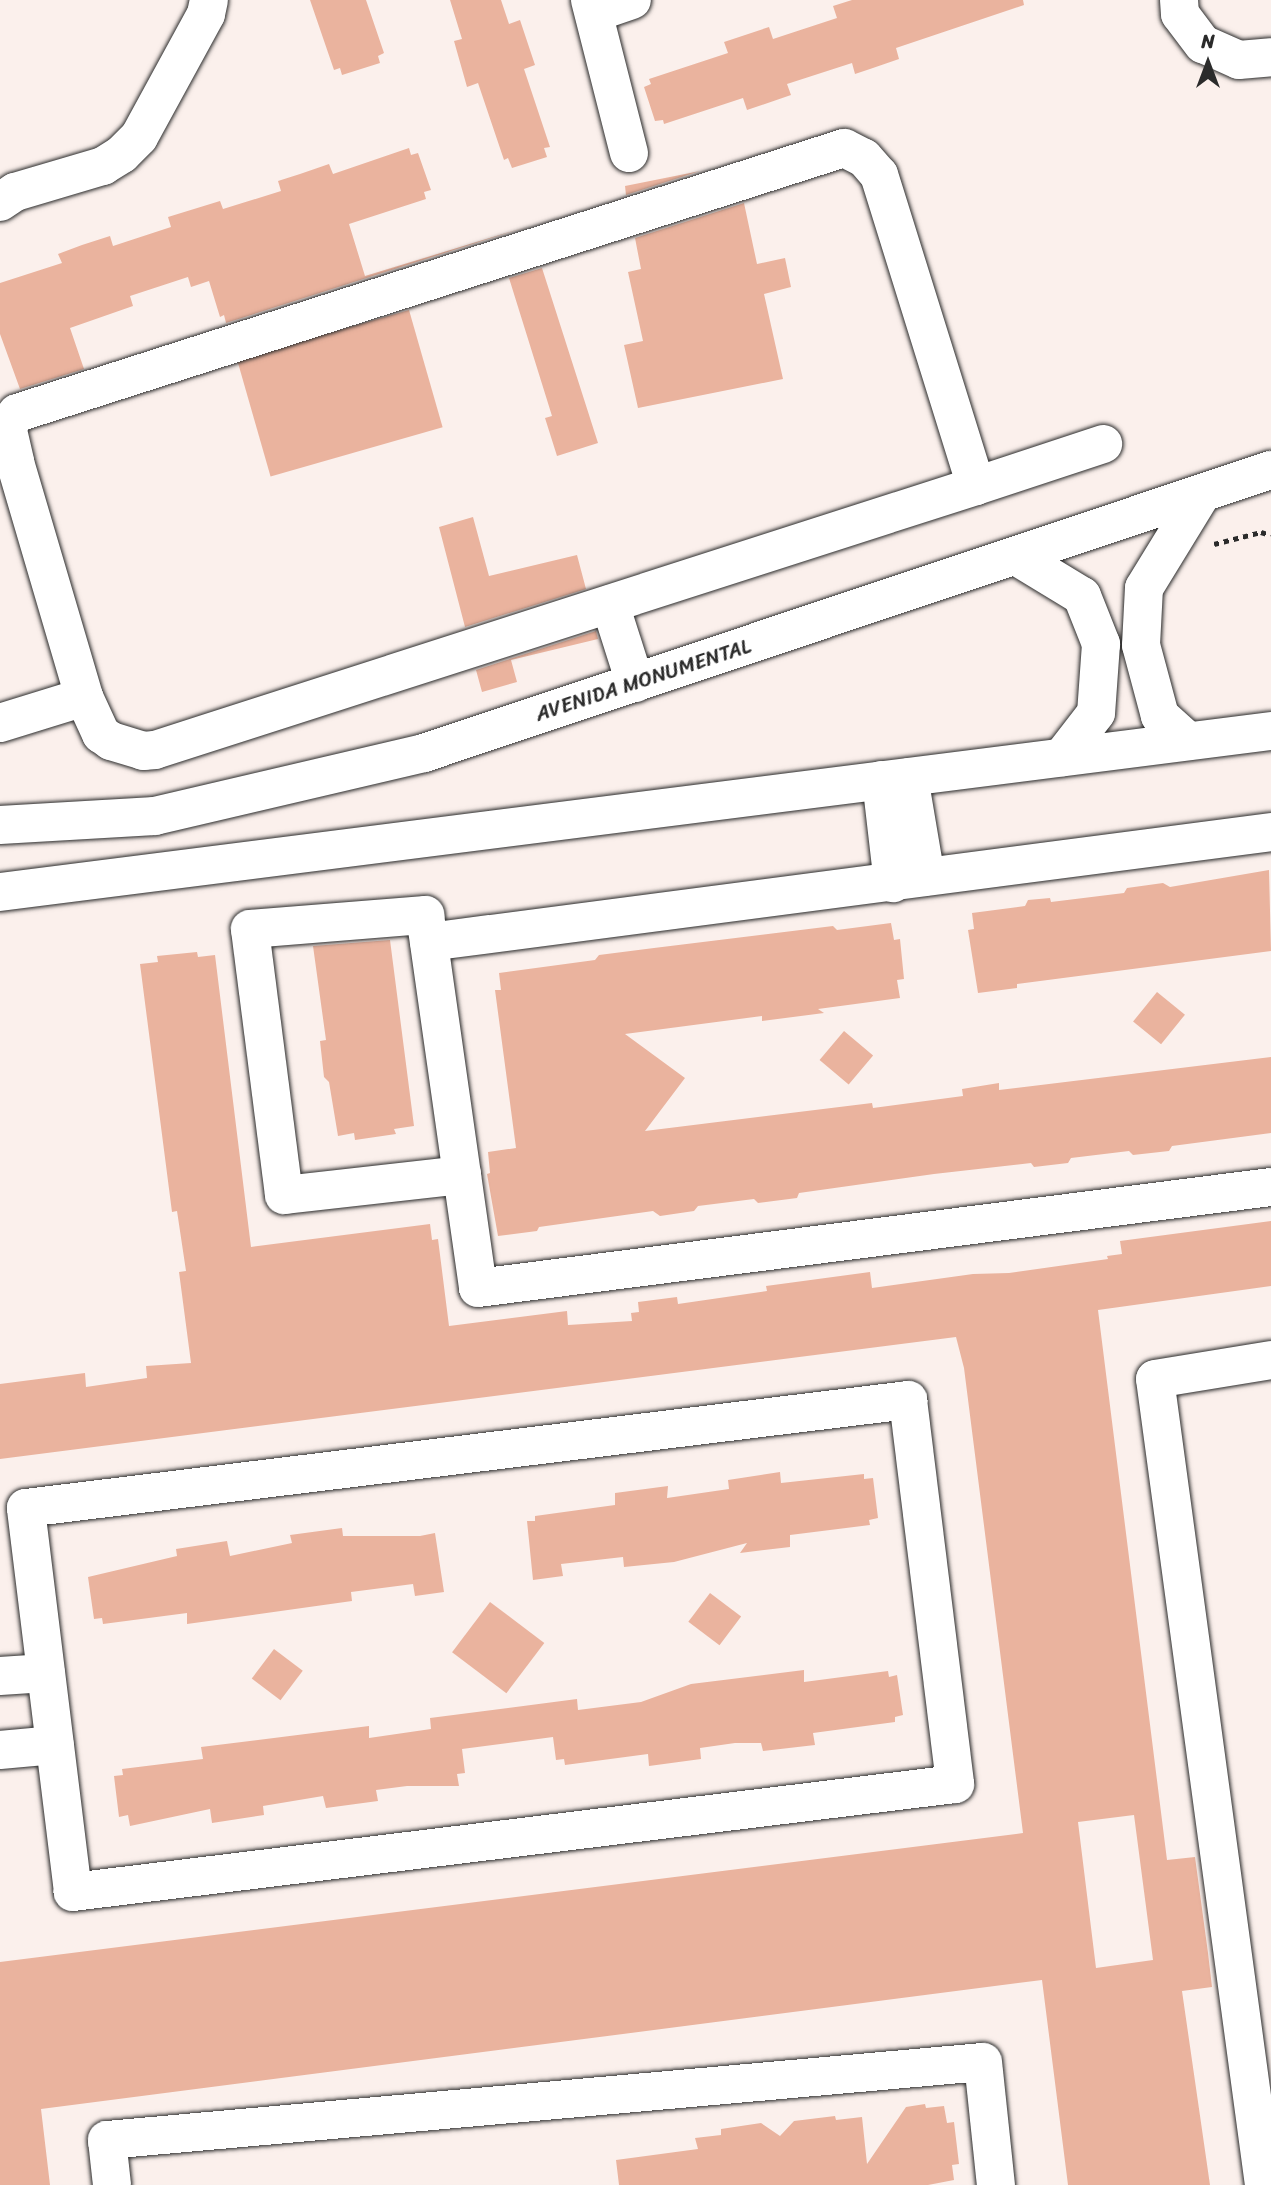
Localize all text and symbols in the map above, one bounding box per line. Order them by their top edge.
text: N [1201,25,1215,58]
north arrow [1173,28,1243,98]
street label: AVENIDA MONUMENTAL [532,633,754,727]

